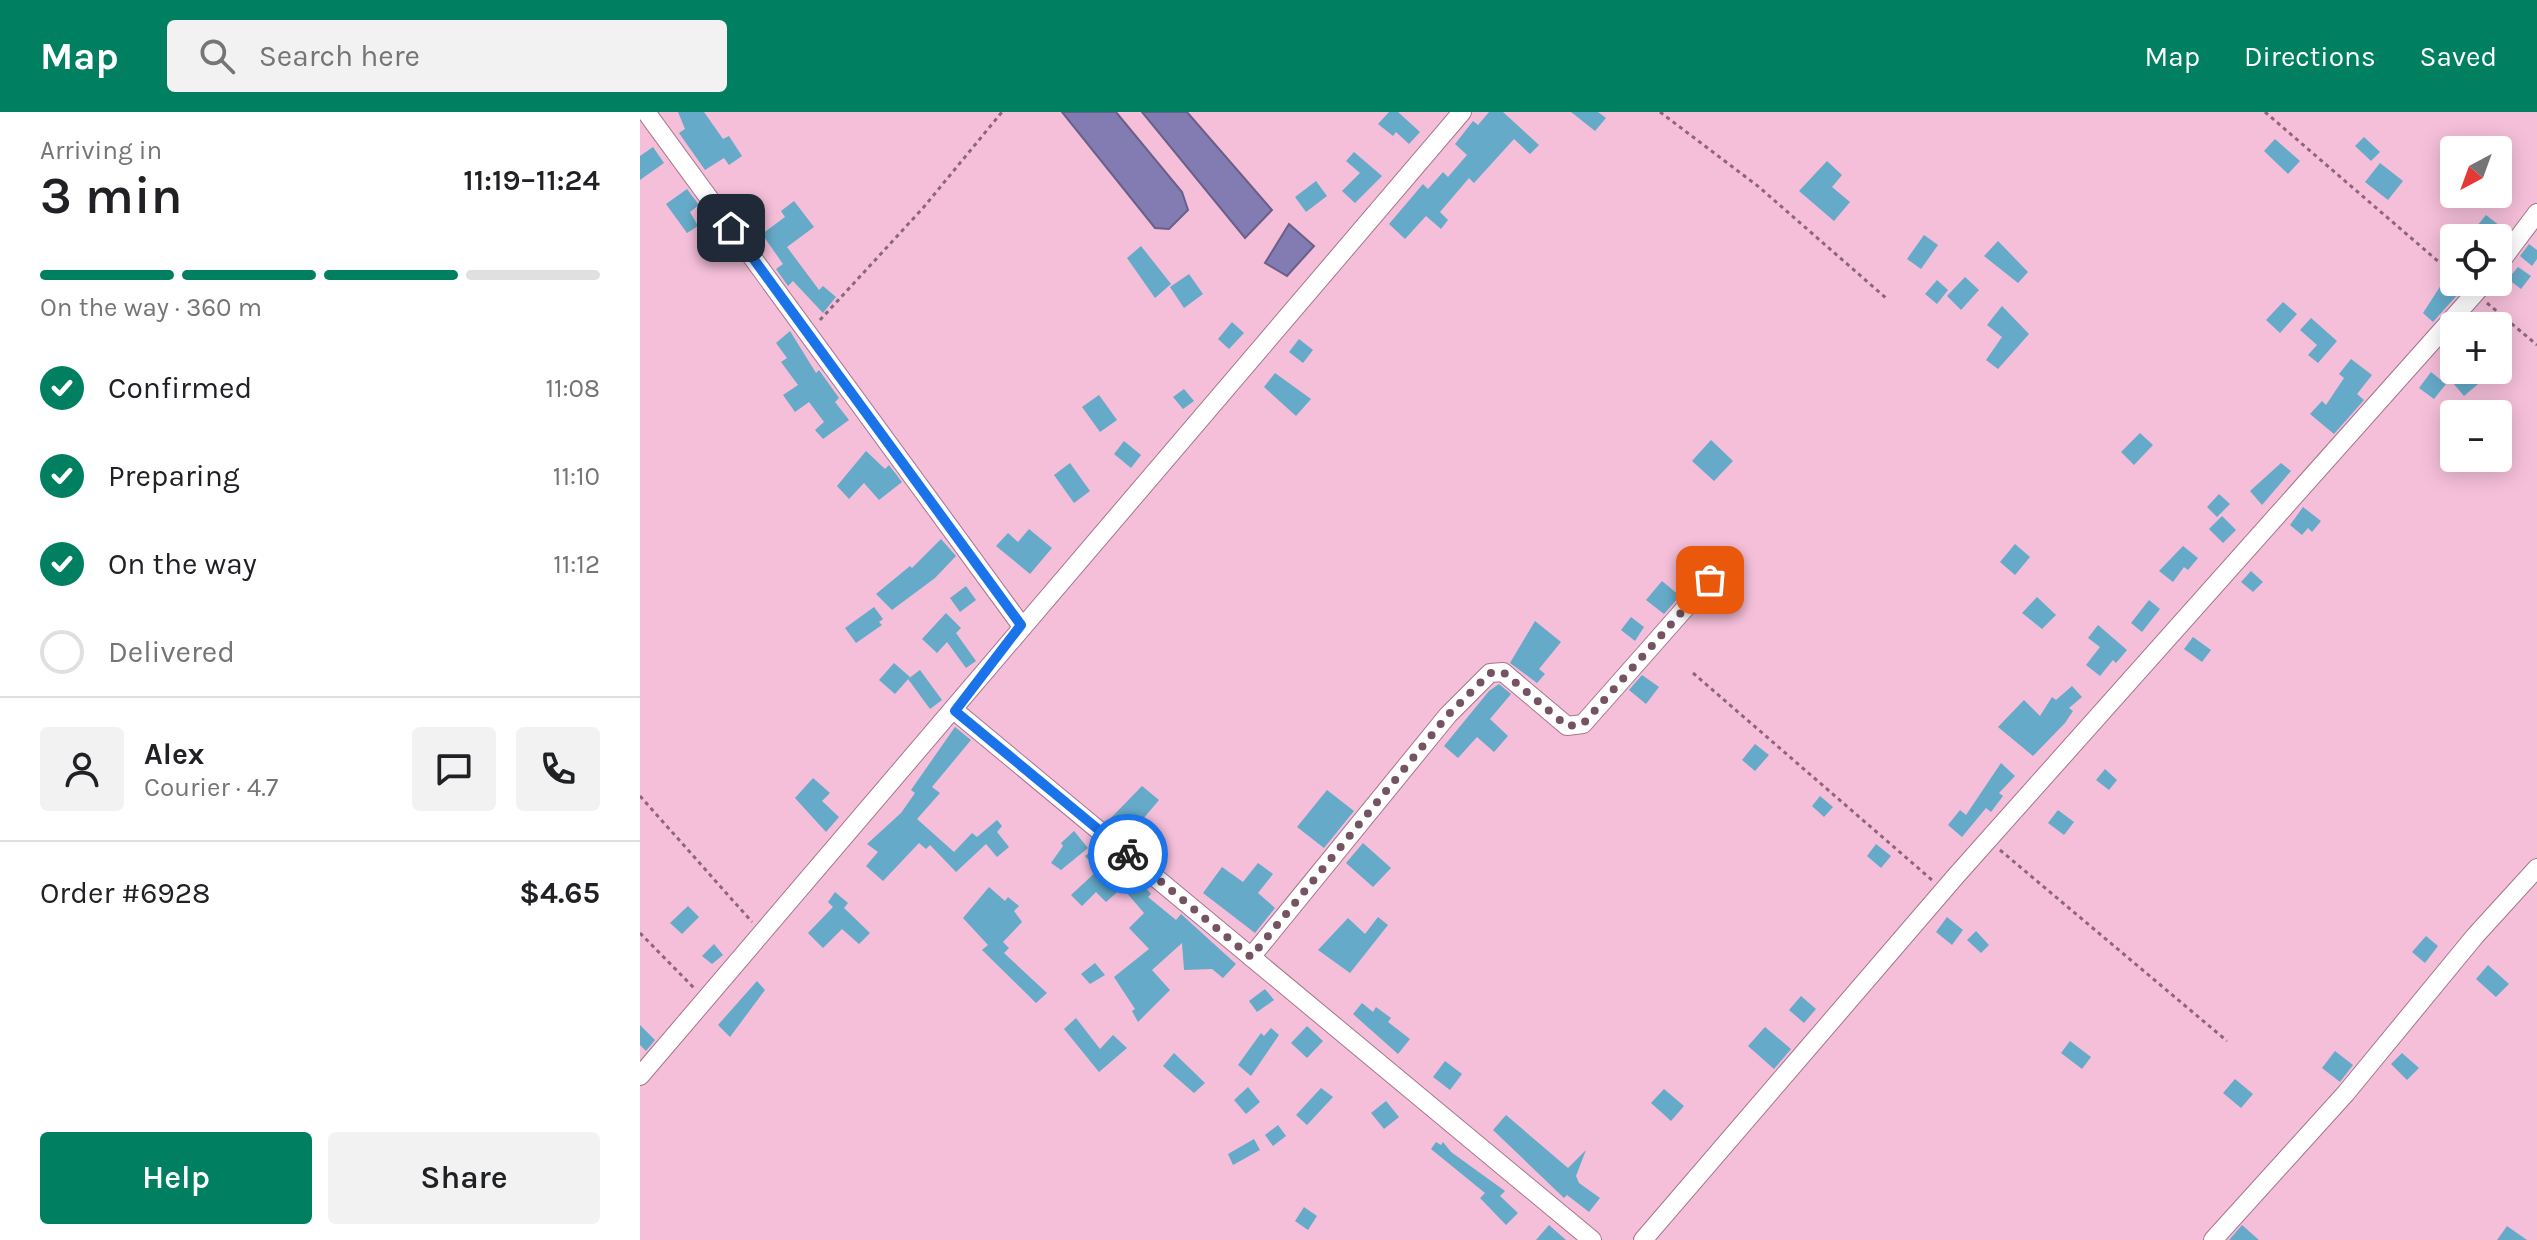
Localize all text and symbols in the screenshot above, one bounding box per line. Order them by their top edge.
search box [167,20,727,92]
text: Map [40,34,119,79]
icon: search [195,34,239,78]
text: Search here [259,38,420,74]
text: Map [2145,40,2200,73]
text: Directions [2244,40,2376,73]
text: Saved [2420,40,2497,73]
text: Arriving in [40,135,162,166]
north arrow [2440,136,2512,208]
map controls [2440,136,2512,472]
text: 11:19–11:24 [463,162,600,198]
text: 3 min [40,165,183,226]
pin [697,194,765,262]
icon: home [709,206,753,250]
button: locate [2440,224,2512,296]
text: On the way · 360 m [40,292,262,323]
button: + [2440,312,2512,384]
icon: check [40,366,84,410]
text: Confirmed [108,370,252,406]
text: 11:08 [545,373,600,404]
button: − [2440,400,2512,472]
icon: check [40,454,84,498]
text: Preparing [108,458,240,494]
text: 11:10 [553,461,600,492]
icon: check [40,542,84,586]
text: On the way [108,546,257,582]
pin [1676,546,1744,614]
text: 11:12 [553,549,600,580]
icon: bag [1688,558,1732,602]
text: Delivered [108,634,235,670]
button: person [40,727,124,811]
button: chat [412,727,496,811]
button: phone [516,727,600,811]
text: Alex [144,736,204,772]
text: Courier · 4.7 [144,772,278,803]
courier [1088,814,1168,894]
icon: bike [1106,832,1150,876]
text: Order #6928 [40,875,211,911]
text: $4.65 [519,875,600,911]
button: Help [40,1132,312,1224]
button: Share [328,1132,600,1224]

